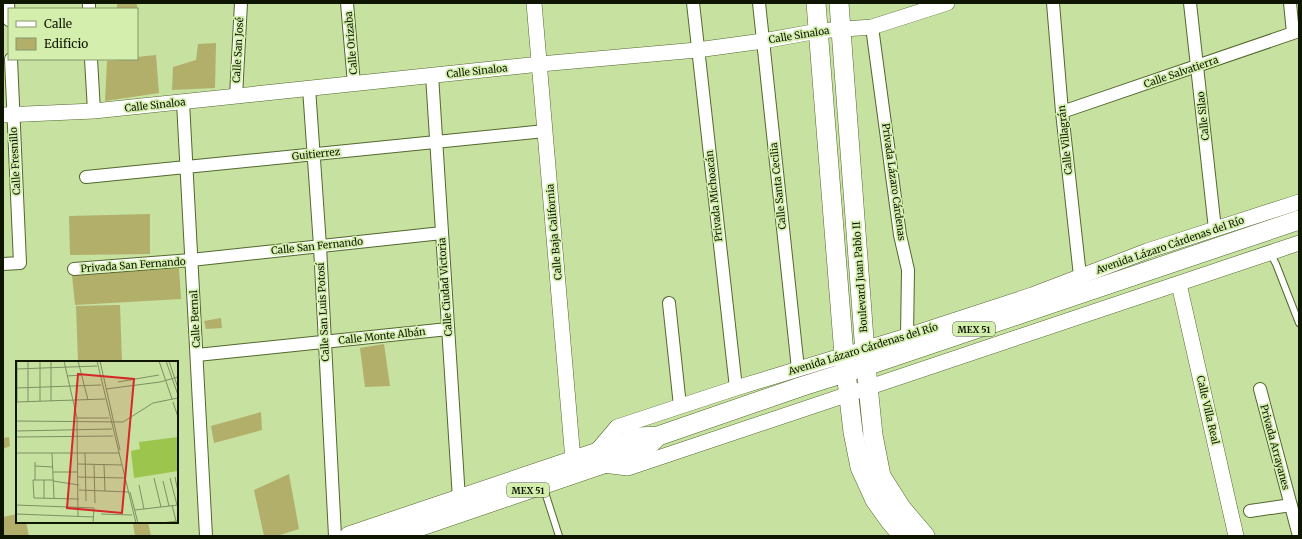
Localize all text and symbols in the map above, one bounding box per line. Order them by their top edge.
legend [8,8,138,60]
street label: Calle Orizaba [342,10,360,75]
text: Calle [44,16,72,31]
street label: Calle San José [230,17,246,83]
street label: Calle Sinaloa [768,24,831,46]
text: Edificio [44,36,88,51]
street label: Calle Salvatierra [1142,53,1221,91]
street label: Calle Sinaloa [446,61,509,81]
street label: Calle Silao [1194,91,1212,141]
street label: Calle Sinaloa [124,95,187,115]
street label: Calle Villagrán [1055,104,1075,175]
street label: Privada Lázaro Cárdenas [879,122,909,242]
street label: Calle Fresnillo [7,127,23,195]
street label: Calle Santa Cecilia [767,141,789,230]
street label: Guitierrez [291,145,341,163]
street label: Privada Michoacán [703,149,725,242]
street label: Calle Baja California [543,183,565,281]
street label: Avenida Lázaro Cárdenas del Río [1093,213,1246,277]
street label: Boulevard Juan Pablo II [850,221,870,333]
street label: Calle San Fernando [270,235,364,257]
street label: Calle Ciudad Victoria [435,237,455,337]
street label: Privada San Fernando [80,255,186,275]
street label: Calle San Luis Potosí [314,262,332,362]
street label: Calle Bernal [187,290,203,348]
street label: Avenida Lázaro Cárdenas del Río [786,320,940,378]
road number: MEX 51 [953,322,995,336]
street label: Calle Monte Albán [338,325,427,347]
inset map [16,361,178,523]
street label: Calle Villa Real [1194,374,1222,446]
street label: Privada Arrayanes [1257,403,1293,491]
road number: MEX 51 [507,483,549,497]

